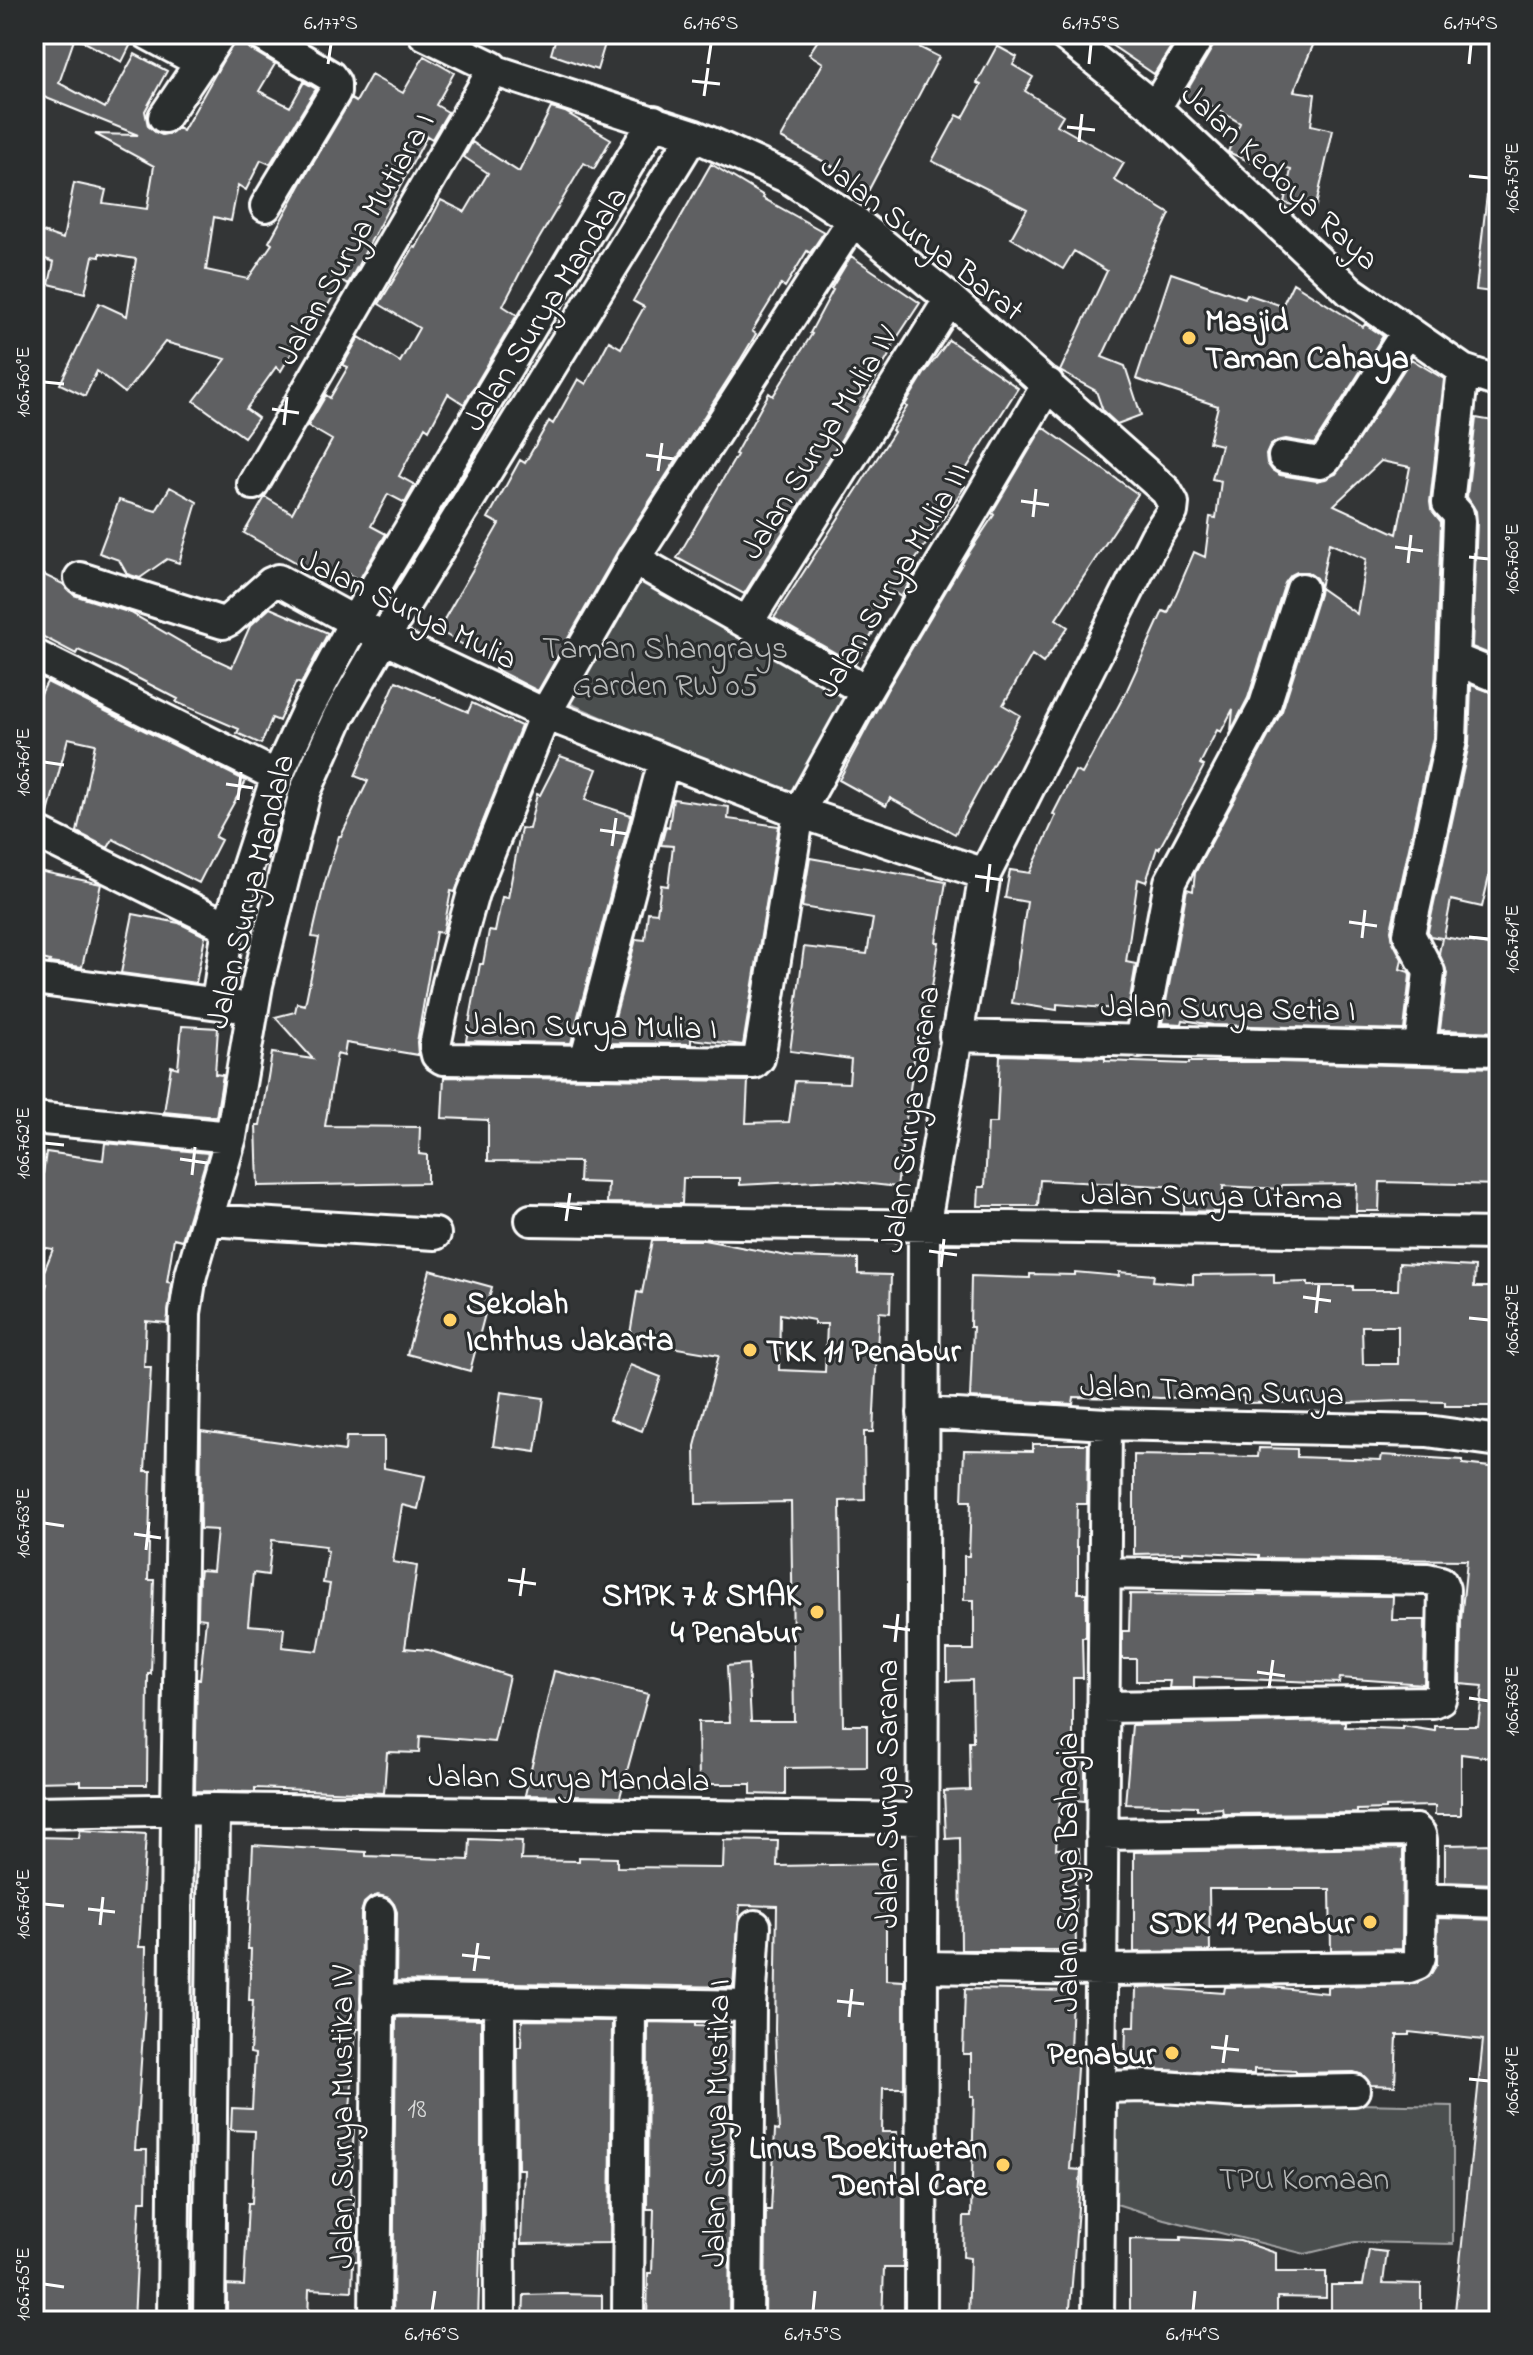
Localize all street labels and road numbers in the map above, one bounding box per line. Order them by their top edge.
street label: Jalan Kedoya Raya [1169,74,1389,283]
street label: Jalan Surya Mutiara I [265,104,449,375]
street label: Jalan Surya Barat [809,145,1033,335]
street label: Jalan Surya Mandala [452,178,641,442]
street label: Jalan Surya Mulia IV [730,317,912,570]
street label: Jalan Surya Mulia III [806,454,984,708]
street label: Jalan Surya Mulia [291,538,524,684]
street label: Jalan Surya Mandala [196,750,309,1034]
street label: Jalan Surya Sarana [870,983,954,1256]
street label: Jalan Surya Setia I [1100,985,1356,1036]
street label: Jalan Surya Mulia I [464,1003,718,1054]
street label: Jalan Surya Utama [1081,1173,1343,1224]
street label: Jalan Taman Surya [1079,1364,1345,1421]
street label: Jalan Surya Sarana [866,1659,913,1929]
street label: Jalan Surya Bahagia [1046,1732,1093,2012]
street label: Jalan Surya Mandala [428,1755,710,1806]
street label: Jalan Surya Mustika IV [321,1964,368,2269]
street label: Jalan Surya Mustika I [692,1979,745,2268]

